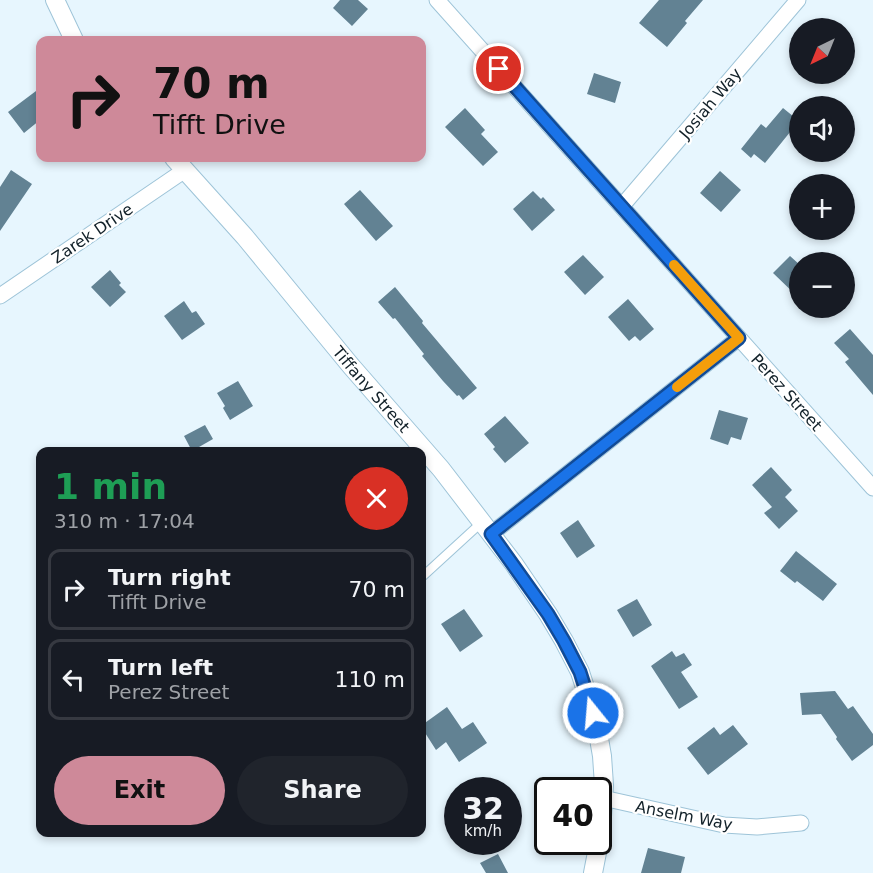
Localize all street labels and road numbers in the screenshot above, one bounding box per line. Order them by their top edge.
street label: Josiah Way [675,64,745,143]
street label: Zarek Drive [48,199,136,268]
street label: Tiffany Street [328,342,414,436]
street label: Perez Street [747,350,826,435]
street label: Anselm Way [634,797,734,834]

